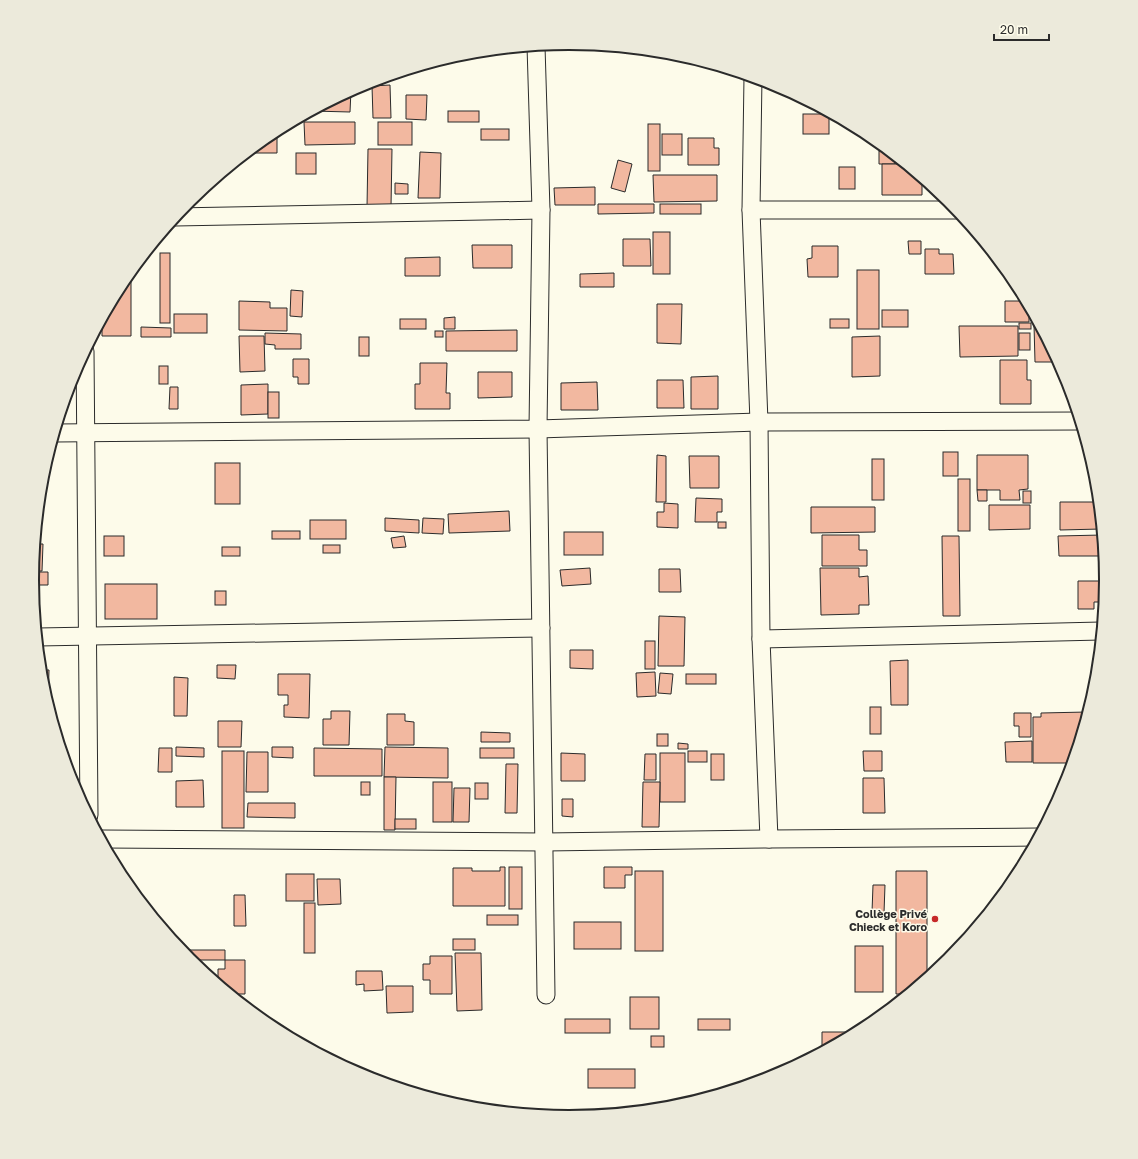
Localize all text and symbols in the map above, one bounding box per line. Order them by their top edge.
scale bar [994,16,1049,42]
text: 20 m [1000,22,1028,37]
place label: Collège Privé Chieck et Koro [849,907,928,933]
marker: Collège Privé Chieck et Koro [930,914,940,924]

